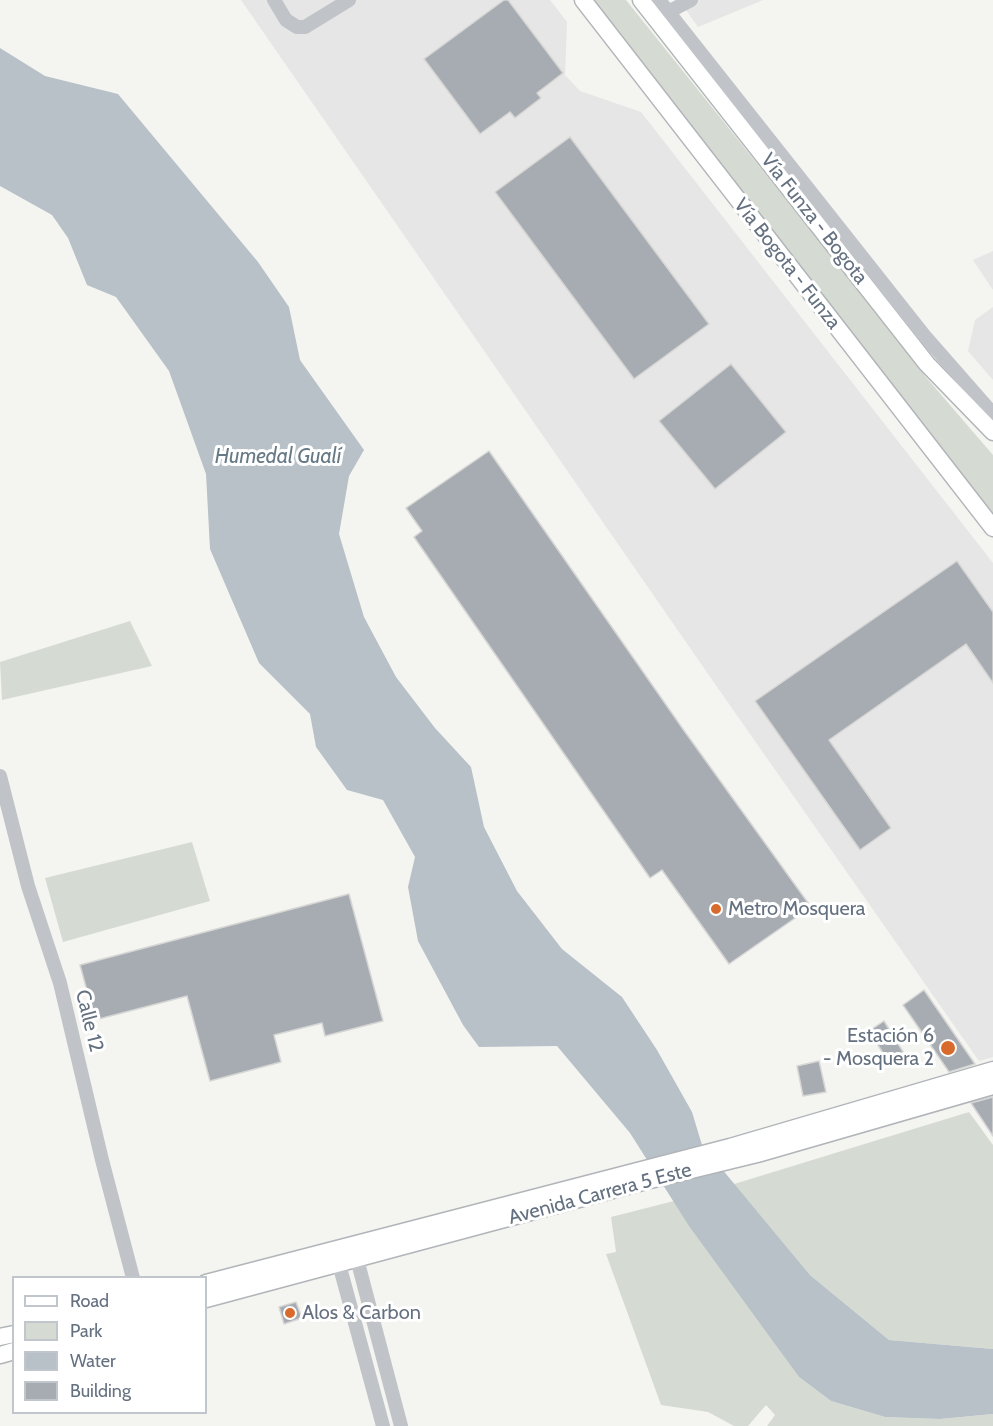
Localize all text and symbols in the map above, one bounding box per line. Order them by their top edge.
street label: Vía Funza - Bogota [755,149,873,289]
street label: Vía Bogota - Funza [728,194,846,334]
water label: Humedal Gualí [215,444,341,470]
place label: Metro Mosquera [728,897,865,921]
marker: Metro Mosquera [709,902,723,916]
street label: Calle 12 [70,988,108,1054]
place label: Estación 6 - Mosquera 2 [823,1024,934,1071]
marker: Estación 6 - Mosquera 2 [939,1039,957,1057]
street label: Avenida Carrera 5 Este [506,1158,694,1230]
legend [12,1276,207,1414]
text: Road [70,1290,109,1312]
place label: Alos & Carbon [302,1301,421,1325]
marker: Alos & Carbon [283,1306,297,1320]
text: Park [70,1320,102,1342]
text: Water [70,1350,116,1372]
text: Building [70,1380,131,1402]

